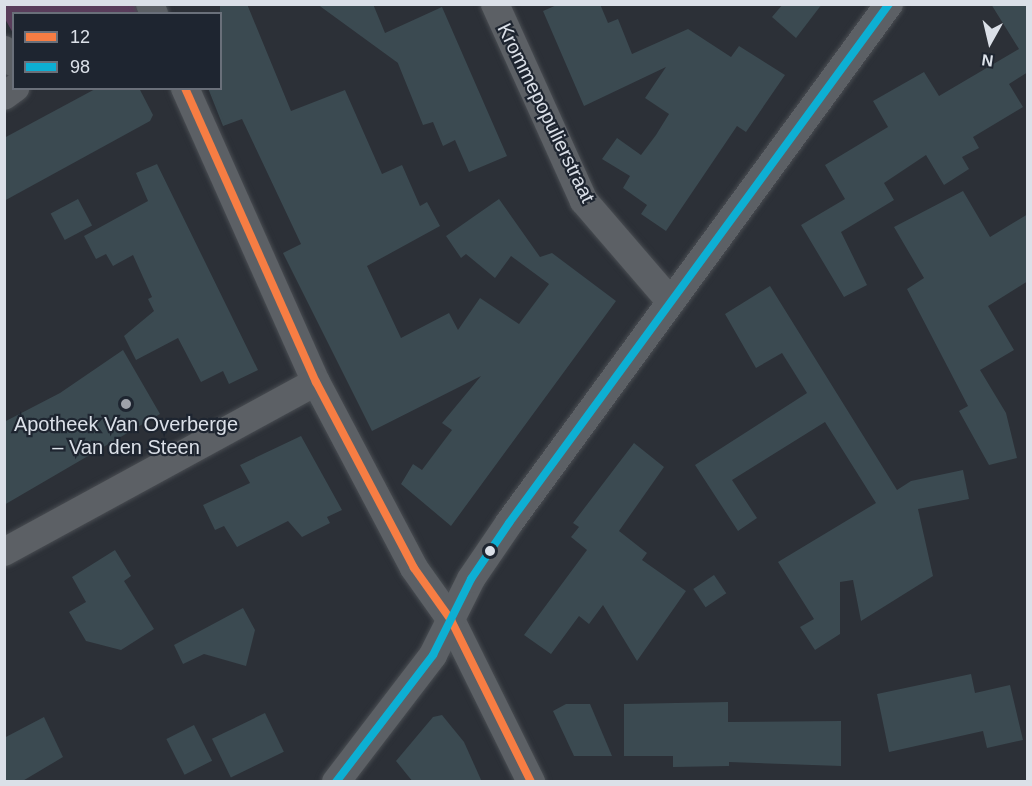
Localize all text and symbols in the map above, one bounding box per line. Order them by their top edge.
legend [12,12,222,90]
north arrow [960,12,1020,72]
street label: Krommepopulierstraat [492,19,600,207]
text: 12 [70,27,90,47]
text: N [981,51,994,70]
text: 98 [70,57,90,77]
marker: Apotheek Van Overberge – Van den Steen [119,397,133,411]
place label: Apotheek Van Overberge – Van den Steen [14,413,238,460]
unlabelled marker [484,545,496,557]

